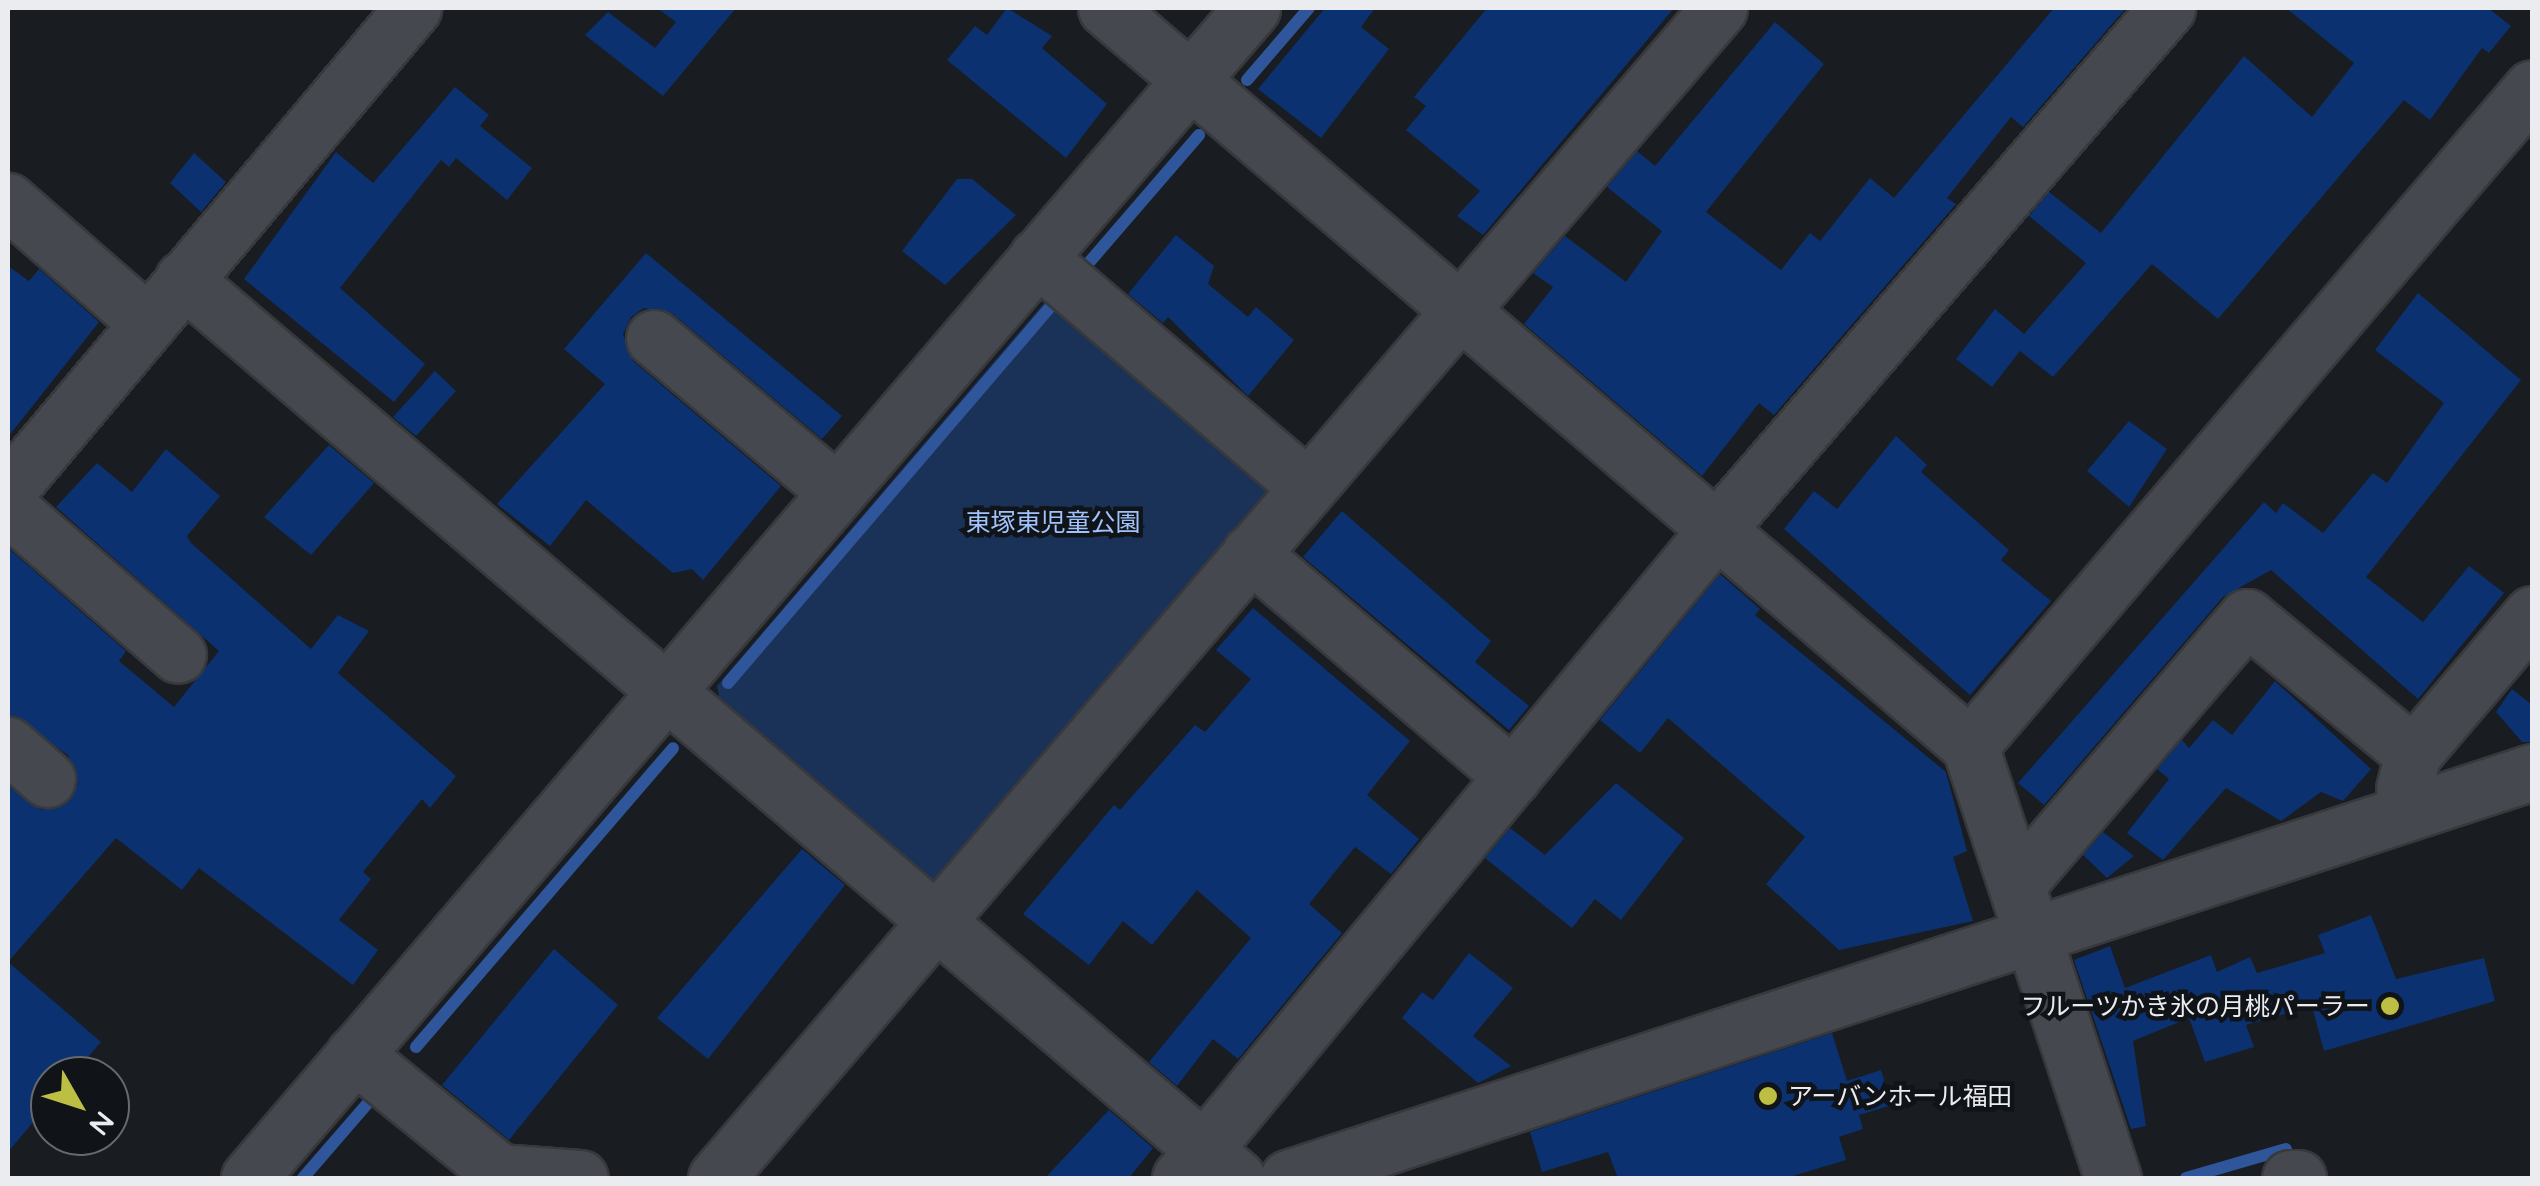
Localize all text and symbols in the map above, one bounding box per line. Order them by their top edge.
park label: 東塚東児童公園 [966,507,1140,537]
place label: フルーツかき氷の月桃パーラー [2020,991,2370,1021]
marker: フルーツかき氷の月桃パーラー [2379,995,2401,1017]
north arrow [30,1056,130,1156]
place label: アーバンホール福田 [1788,1081,2011,1111]
marker: アーバンホール福田 [1757,1085,1779,1107]
text: N [82,1105,122,1143]

